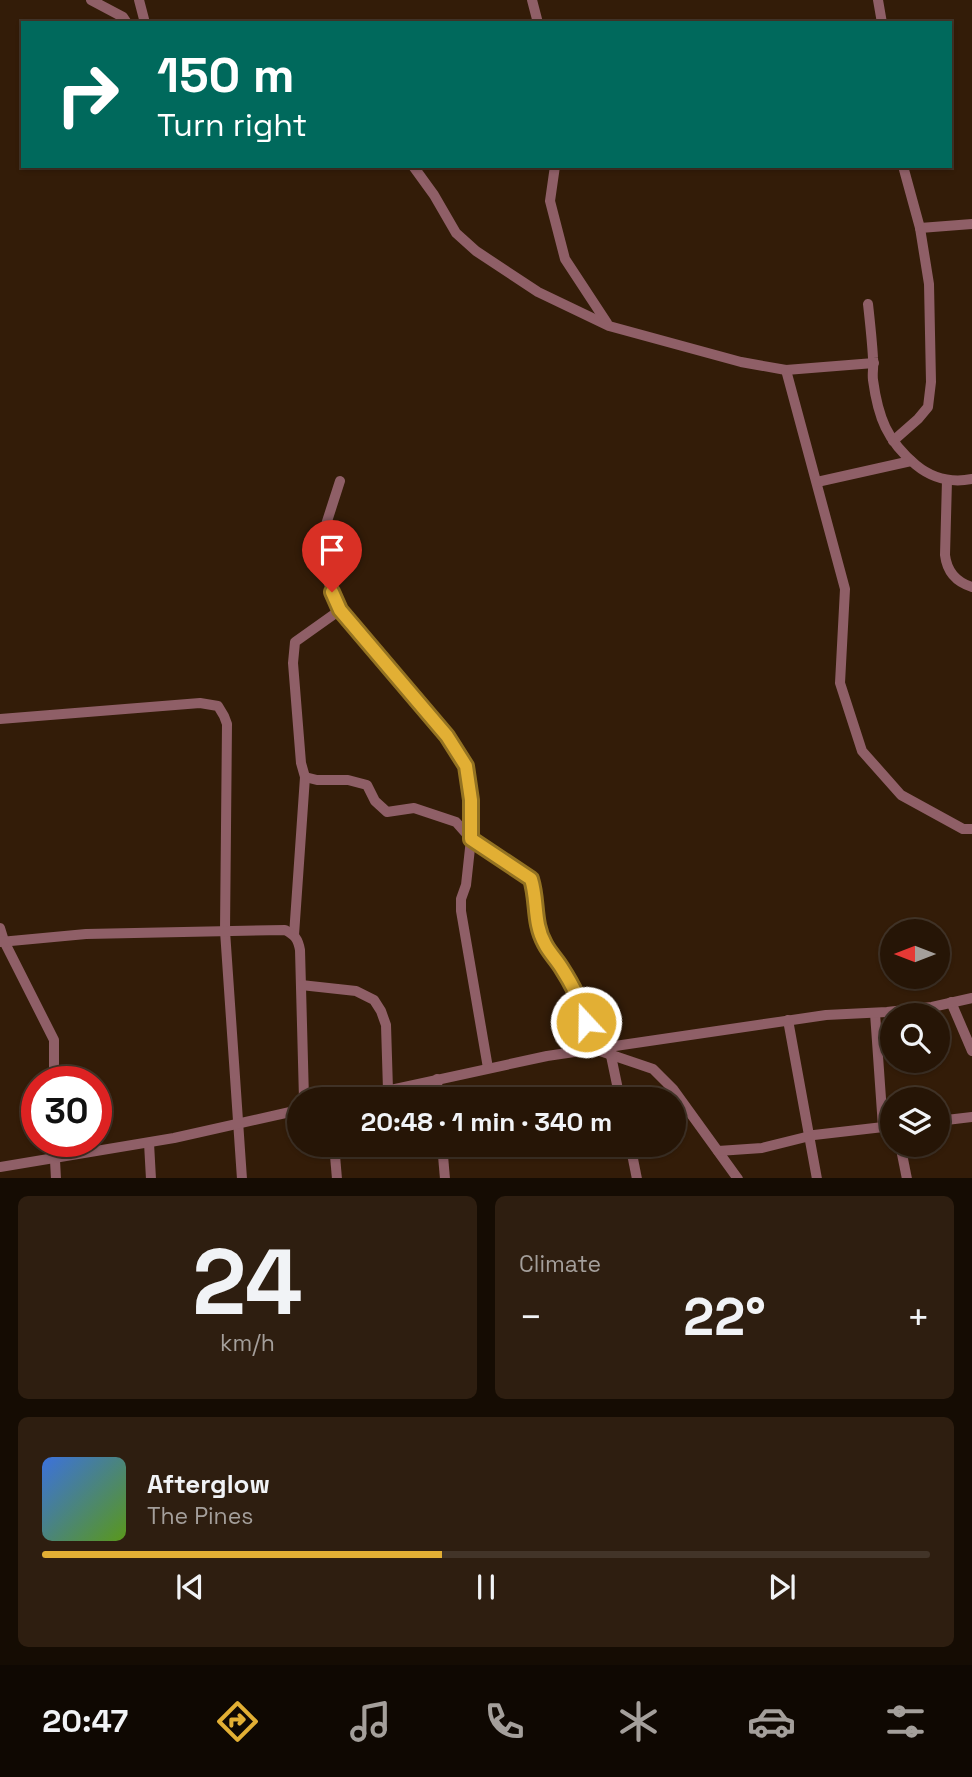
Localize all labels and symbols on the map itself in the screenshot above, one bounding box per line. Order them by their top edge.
pin [302,520,362,592]
north arrow [880,919,950,989]
position arrow [549,985,623,1059]
speed limit sign: 30 [21,1066,112,1157]

